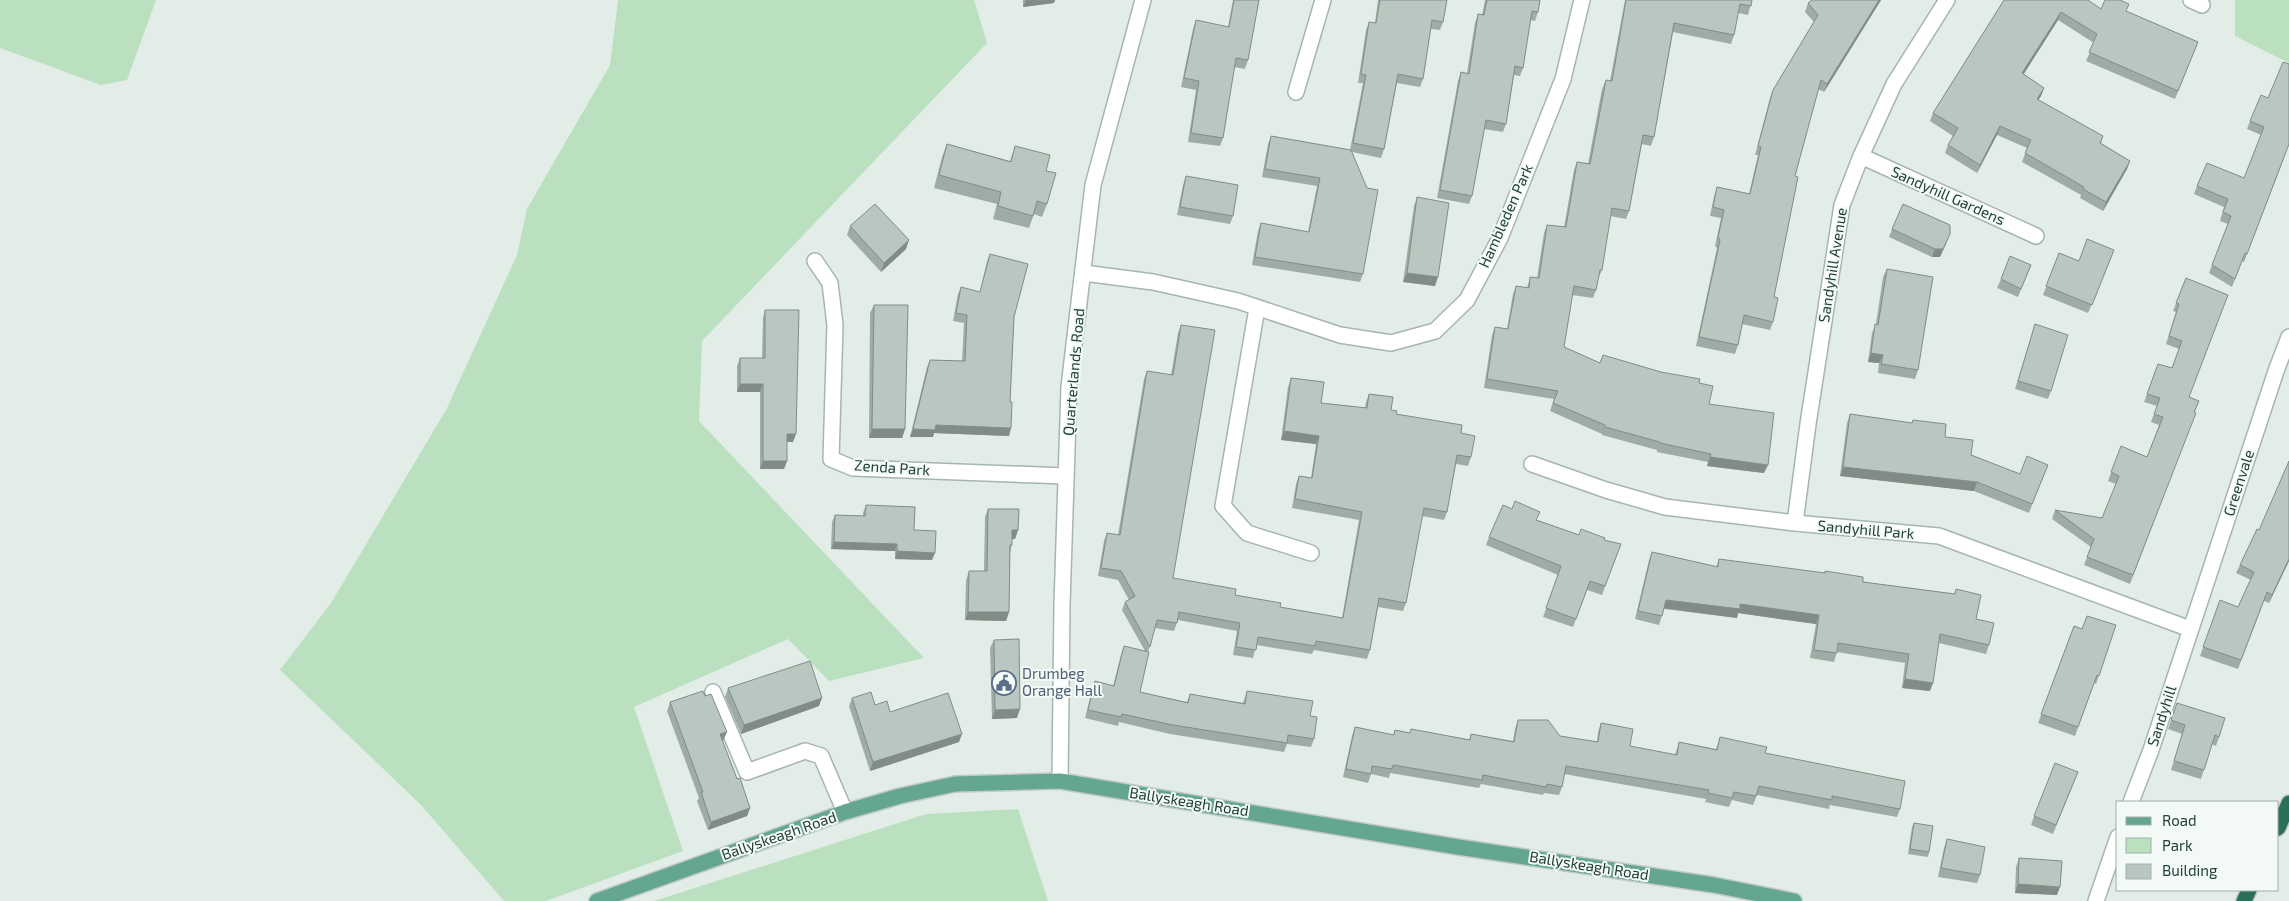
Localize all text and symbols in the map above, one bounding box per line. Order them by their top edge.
street label: Hambleden Park [1474,161,1536,270]
street label: Sandyhill Gardens [1889,162,2008,228]
street label: Sandyhill Avenue [1814,206,1850,324]
street label: Quarterlands Road [1058,307,1089,437]
street label: Greenvale [2219,447,2257,518]
street label: Zenda Park [853,455,931,479]
street label: Sandyhill Park [1817,516,1915,542]
place label: Drumbeg Orange Hall [1022,664,1102,699]
public building icon: Drumbeg Orange Hall [991,670,1017,696]
street label: Sandyhill [2143,682,2180,749]
street label: Ballyskeagh Road [1128,783,1250,819]
legend [2116,801,2279,891]
street label: Ballyskeagh Road [719,807,839,863]
text: Road [2162,811,2197,829]
text: Park [2162,836,2193,854]
street label: Ballyskeagh Road [1528,847,1650,883]
text: Building [2162,861,2218,879]

